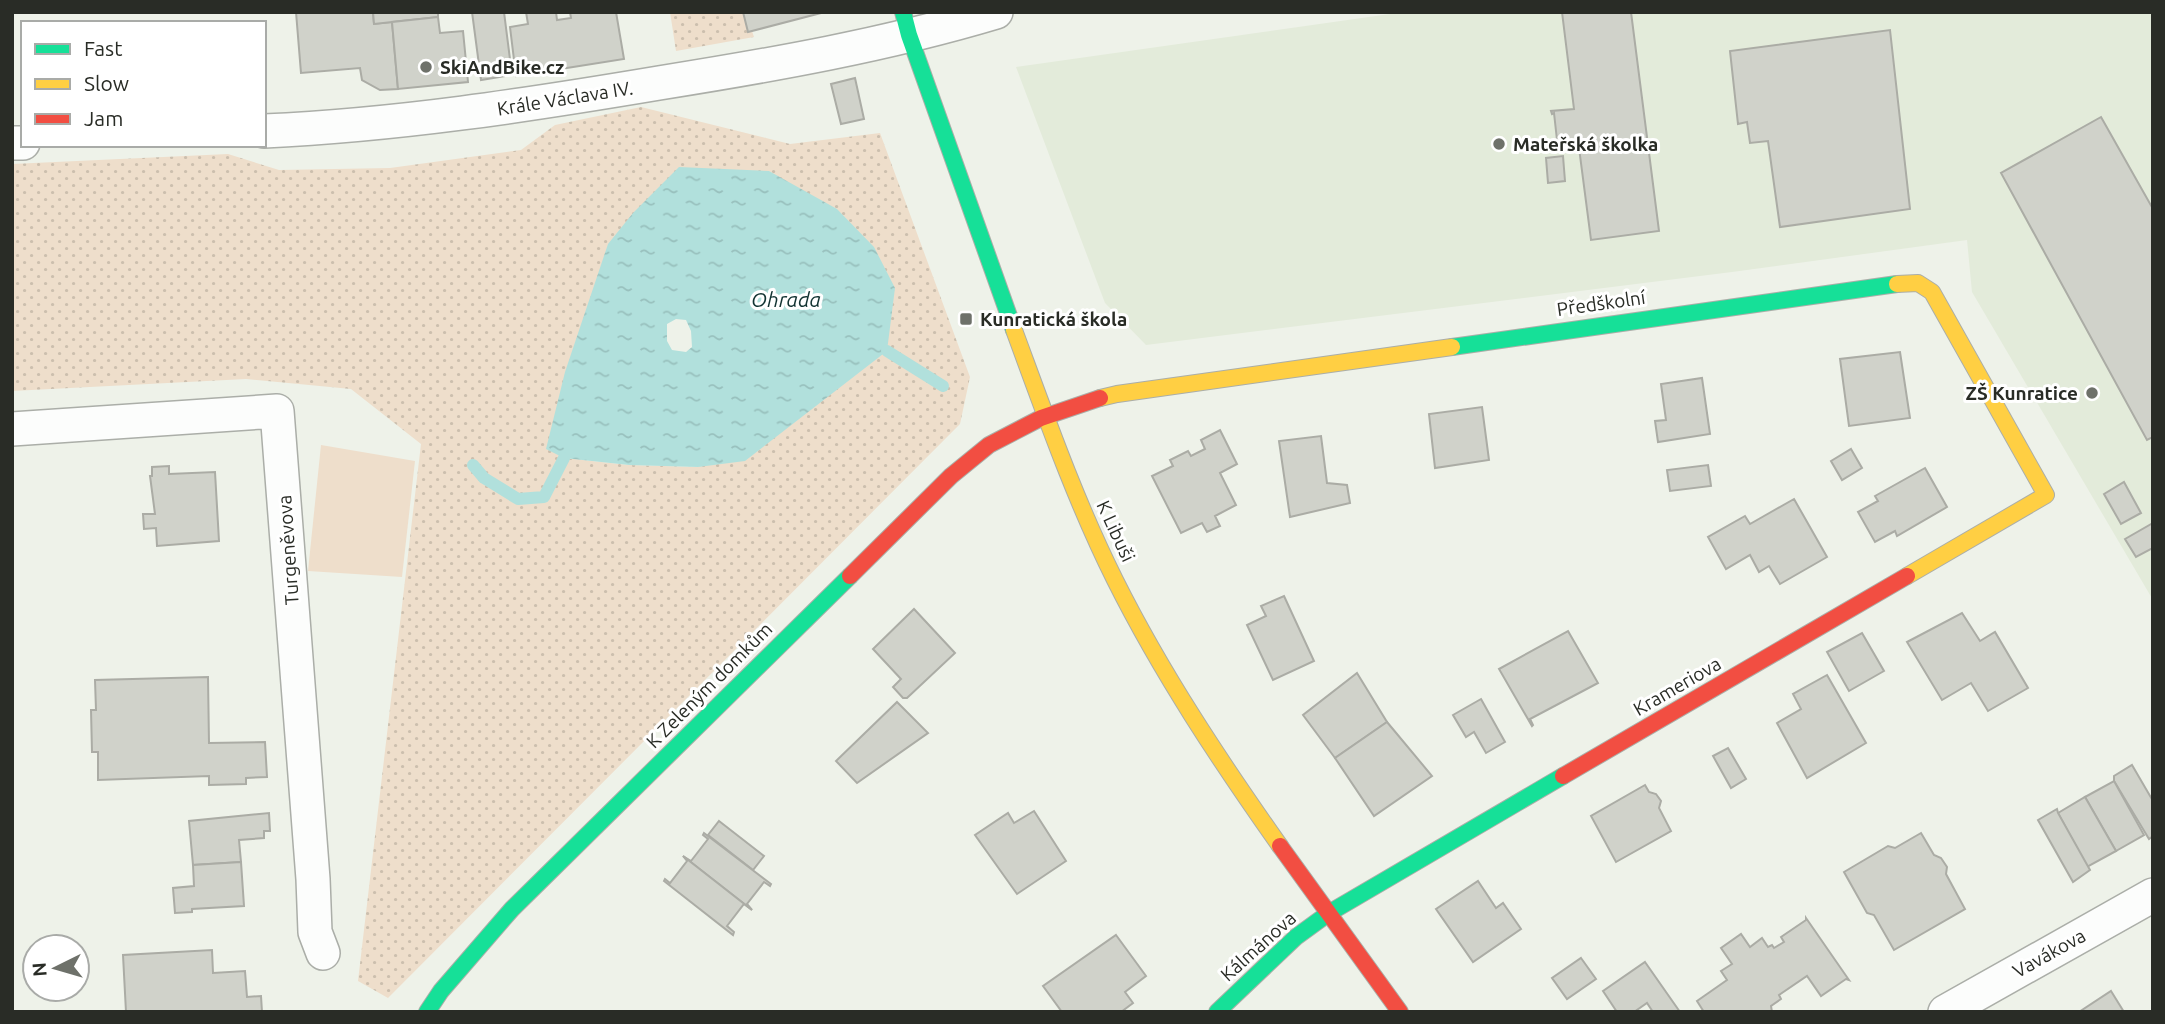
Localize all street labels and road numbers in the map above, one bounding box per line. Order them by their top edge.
street label: Krále Václava IV. [496,76,634,120]
street label: Předškolní [1555,286,1647,320]
street label: Turgeněvova [273,494,303,606]
street label: K Libuši [1092,497,1140,565]
street label: K Zeleným domkům [642,618,776,752]
street label: Krameriova [1629,652,1725,720]
street label: Kálmánova [1216,907,1300,985]
street label: Vavákova [2009,924,2089,982]

